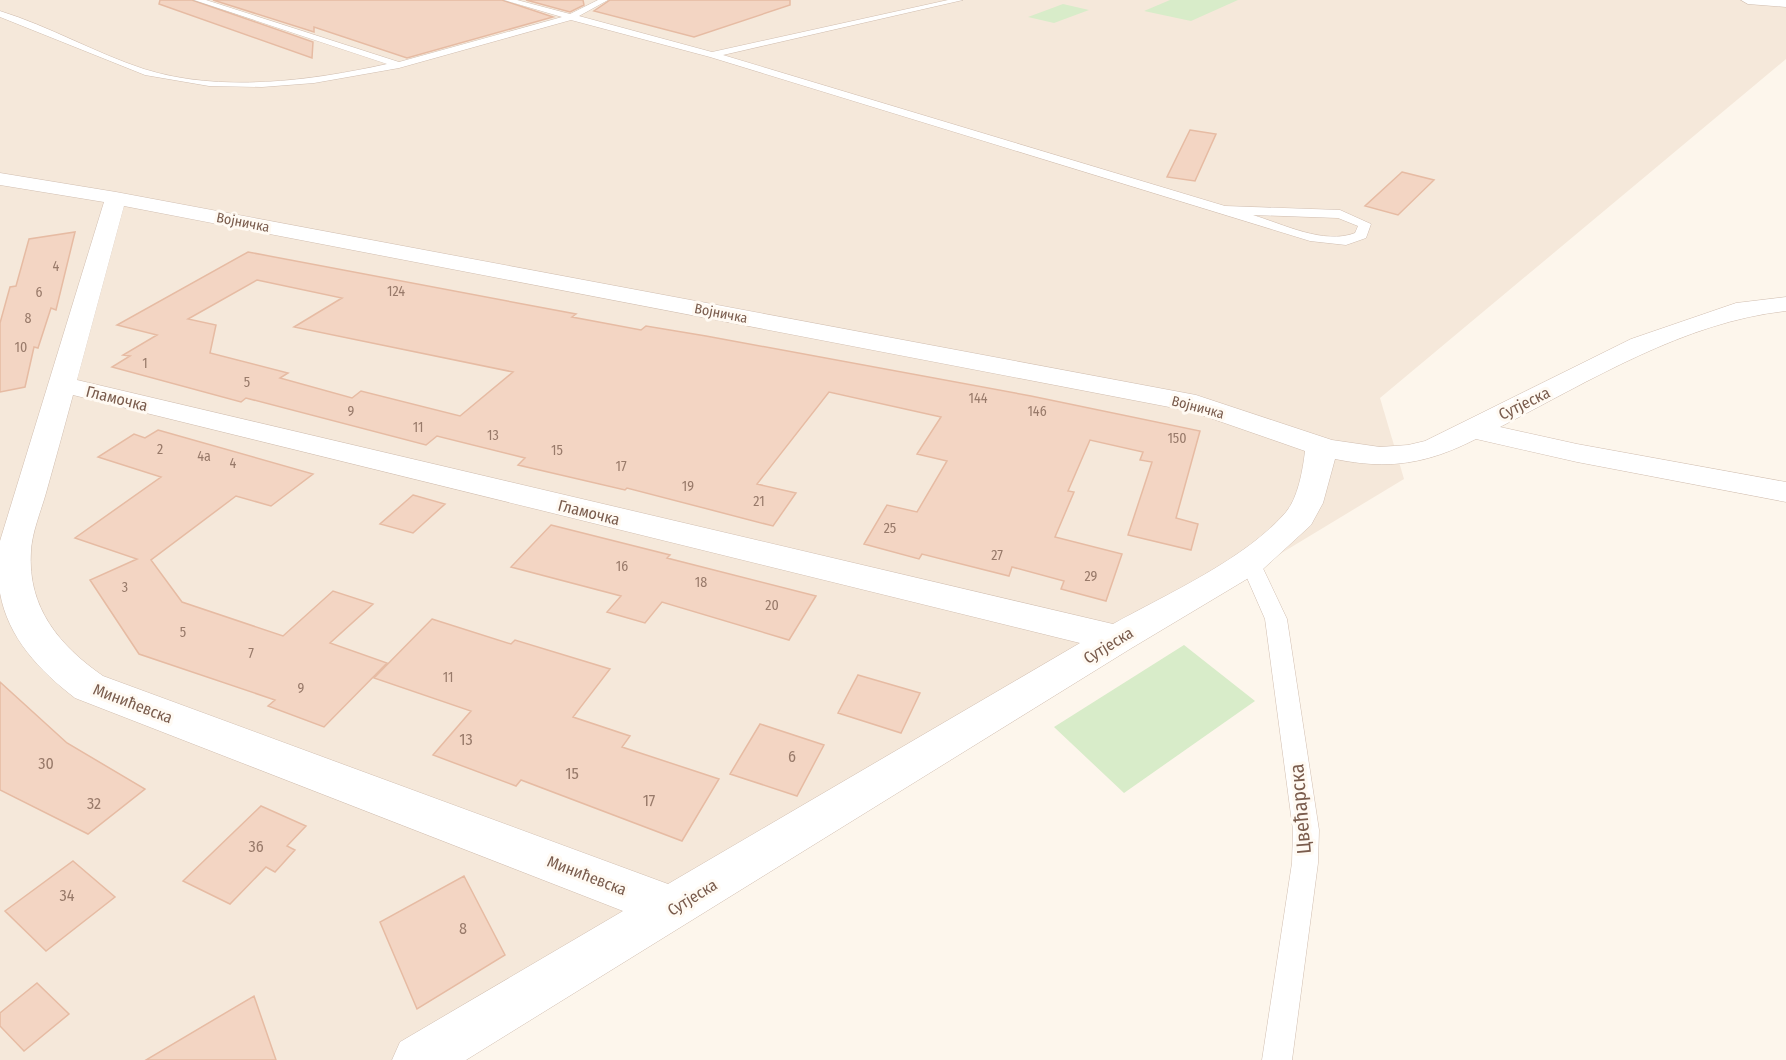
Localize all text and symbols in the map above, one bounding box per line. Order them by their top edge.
street label: Војничка [215,209,271,236]
house number: 4 [53,258,60,275]
house number: 124 [387,283,405,300]
house number: 6 [36,284,43,301]
street label: Војничка [693,300,749,327]
house number: 8 [25,310,32,327]
house number: 10 [15,339,27,356]
house number: 1 [142,355,148,372]
house number: 5 [244,374,250,391]
street label: Гламочка [84,382,150,415]
street label: Сутјеска [1495,383,1553,424]
house number: 144 [968,390,988,407]
street label: Војничка [1170,392,1226,423]
house number: 9 [348,403,355,420]
house number: 146 [1027,403,1047,420]
house number: 11 [413,419,423,436]
house number: 13 [487,427,499,444]
house number: 150 [1167,430,1187,447]
house number: 2 [157,441,163,458]
house number: 15 [551,442,563,459]
house number: 4a [197,448,211,465]
house number: 4 [230,455,237,472]
house number: 17 [615,458,627,475]
house number: 19 [682,478,694,495]
house number: 21 [753,493,765,510]
street label: Гламочка [556,496,622,529]
house number: 25 [884,520,896,537]
house number: 27 [991,547,1003,564]
house number: 16 [616,558,628,575]
house number: 29 [1085,568,1098,585]
house number: 18 [695,574,707,591]
house number: 3 [122,579,128,596]
house number: 20 [765,597,779,614]
street label: Сутјеска [1080,623,1137,668]
house number: 5 [180,624,186,641]
house number: 7 [248,645,254,662]
house number: 11 [443,669,453,686]
street label: Минићевска [90,680,175,727]
house number: 9 [298,680,305,697]
house number: 13 [459,730,473,749]
house number: 6 [788,747,796,766]
house number: 30 [38,754,54,773]
street label: Цвећарска [1284,763,1316,855]
house number: 15 [565,764,579,783]
house number: 17 [643,791,656,810]
house number: 32 [87,794,101,813]
house number: 36 [248,837,264,856]
street label: Минићевска [544,852,629,899]
street label: Сутјеска [664,875,721,920]
house number: 34 [60,886,75,905]
house number: 8 [459,919,467,938]

